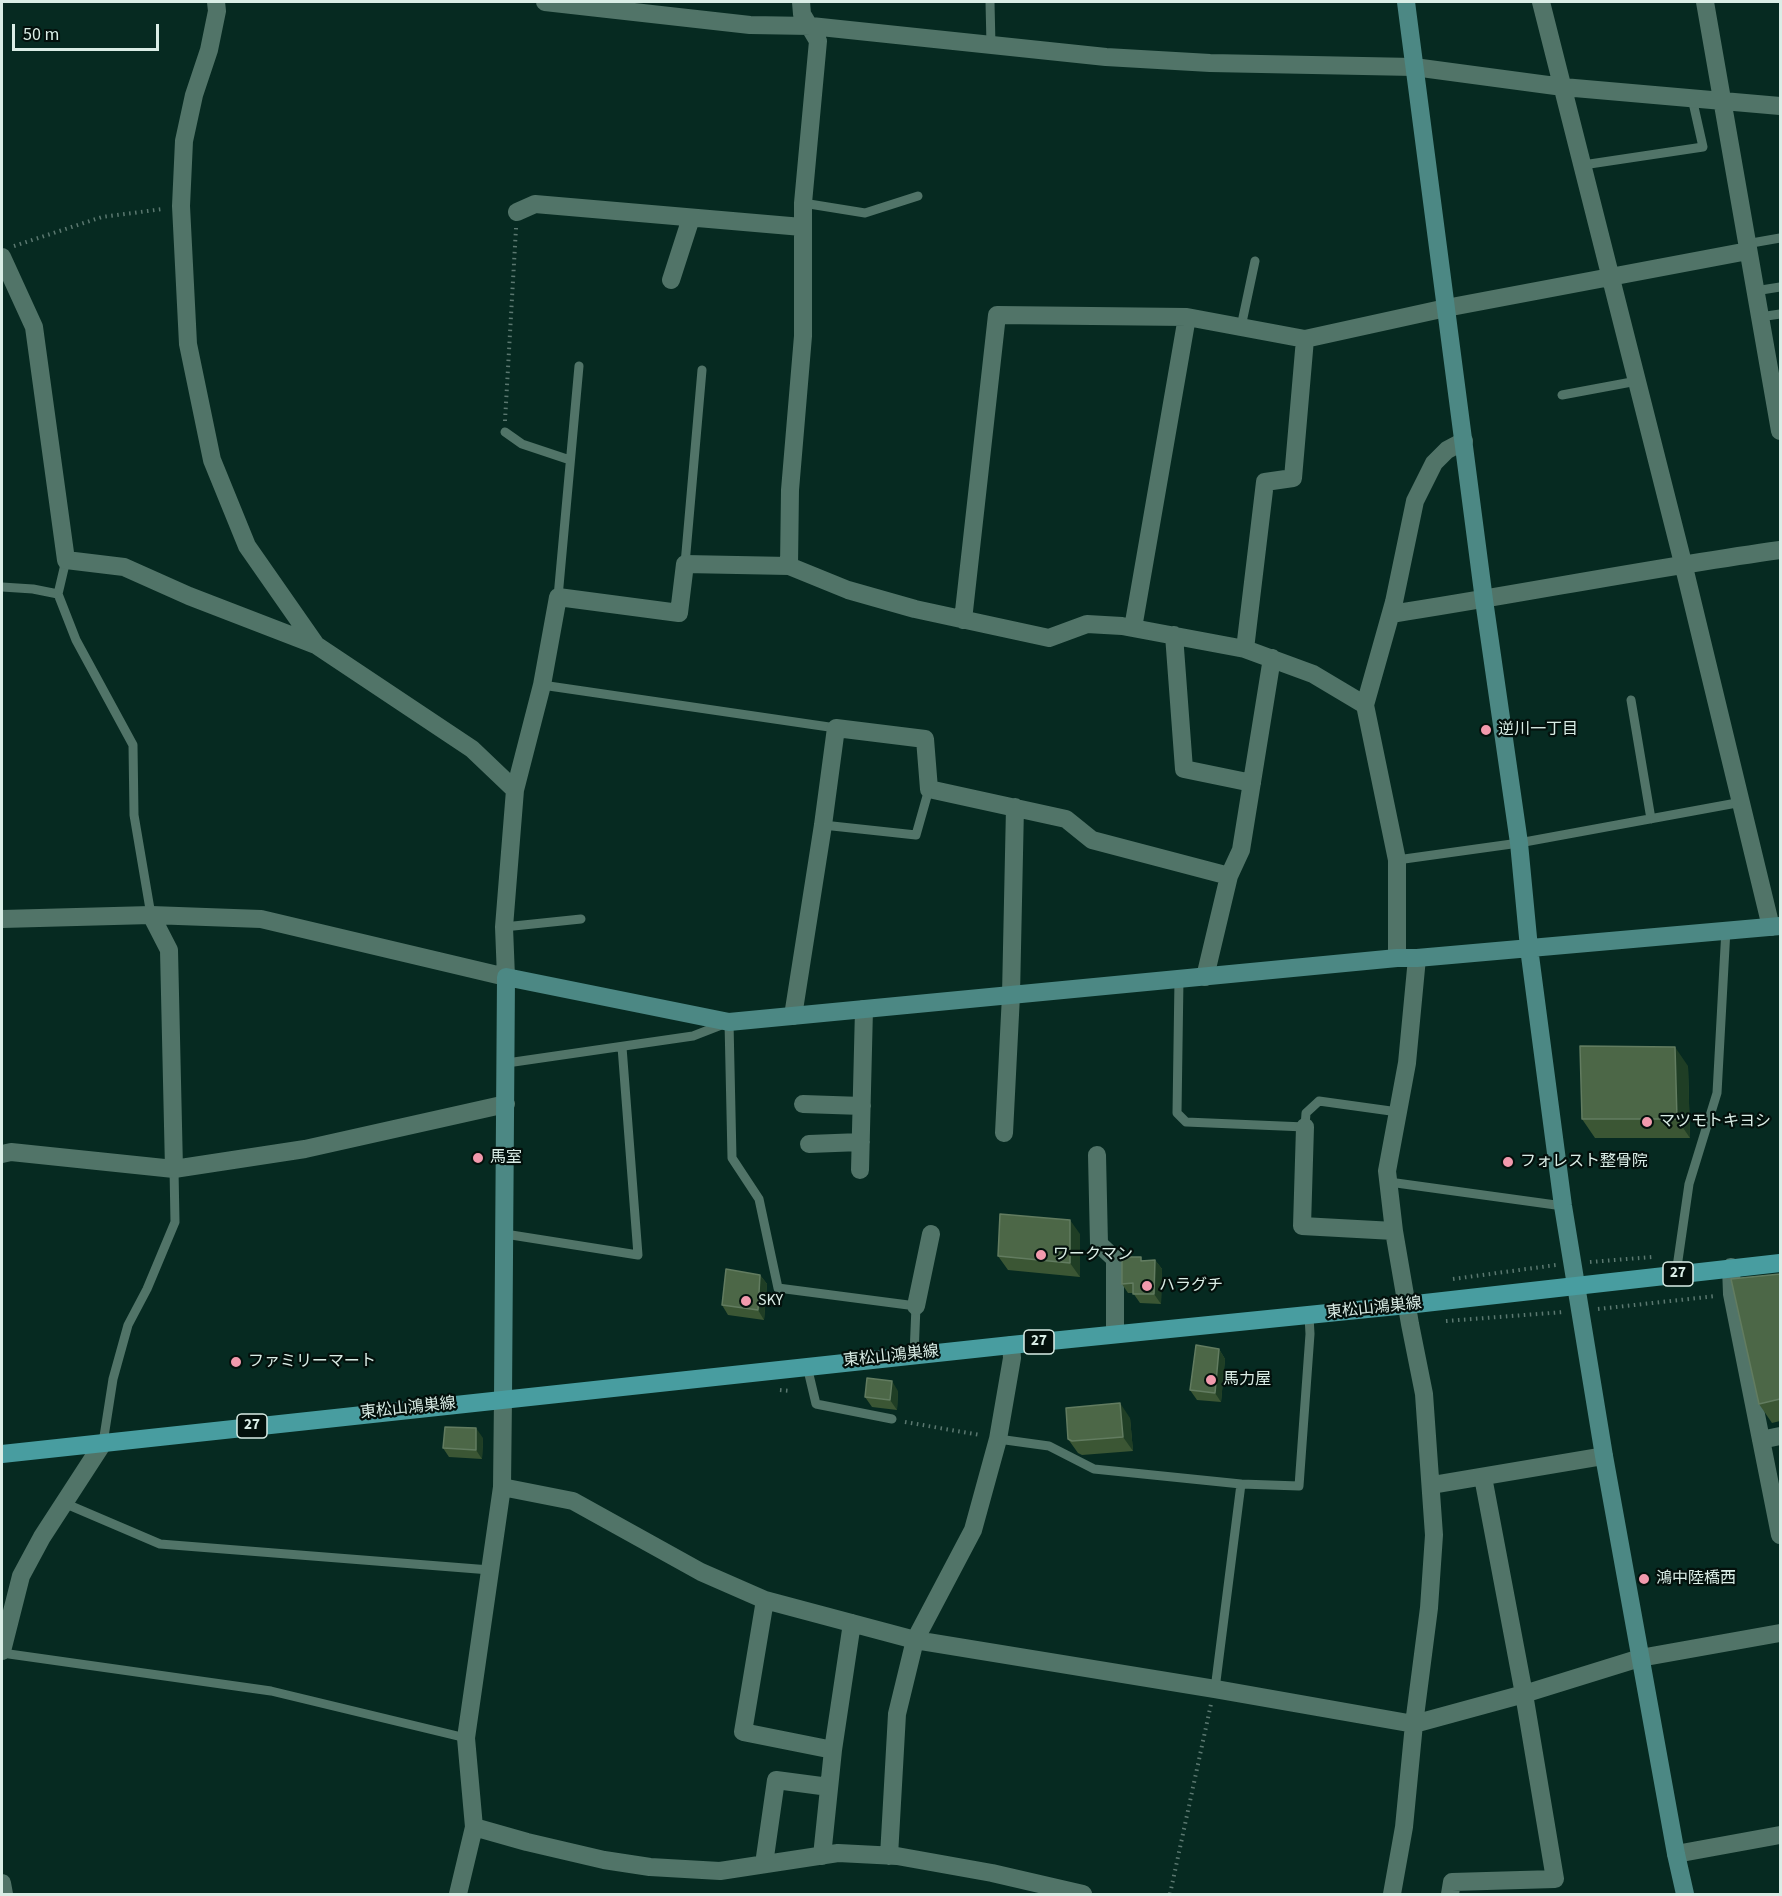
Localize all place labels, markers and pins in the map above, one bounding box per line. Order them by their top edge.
place label: 逆川一丁目 [1498,720,1578,740]
marker: 逆川一丁目 [1479,723,1493,737]
place label: マツモトキヨシ [1659,1112,1771,1132]
marker: マツモトキヨシ [1640,1115,1654,1129]
place label: 馬室 [490,1148,522,1168]
marker: 馬室 [471,1151,485,1165]
place label: フォレスト整骨院 [1520,1152,1648,1172]
marker: フォレスト整骨院 [1501,1155,1515,1169]
place label: ワークマン [1053,1245,1133,1265]
marker: ワークマン [1034,1248,1048,1262]
place label: ハラグチ [1159,1276,1223,1296]
marker: ハラグチ [1140,1279,1154,1293]
place label: SKY [758,1291,783,1311]
marker: SKY [739,1294,753,1308]
place label: ファミリーマート [248,1352,376,1372]
marker: ファミリーマート [229,1355,243,1369]
place label: 馬力屋 [1223,1370,1271,1390]
marker: 馬力屋 [1204,1373,1218,1387]
place label: 鴻中陸橋西 [1656,1569,1736,1589]
marker: 鴻中陸橋西 [1637,1572,1651,1586]

